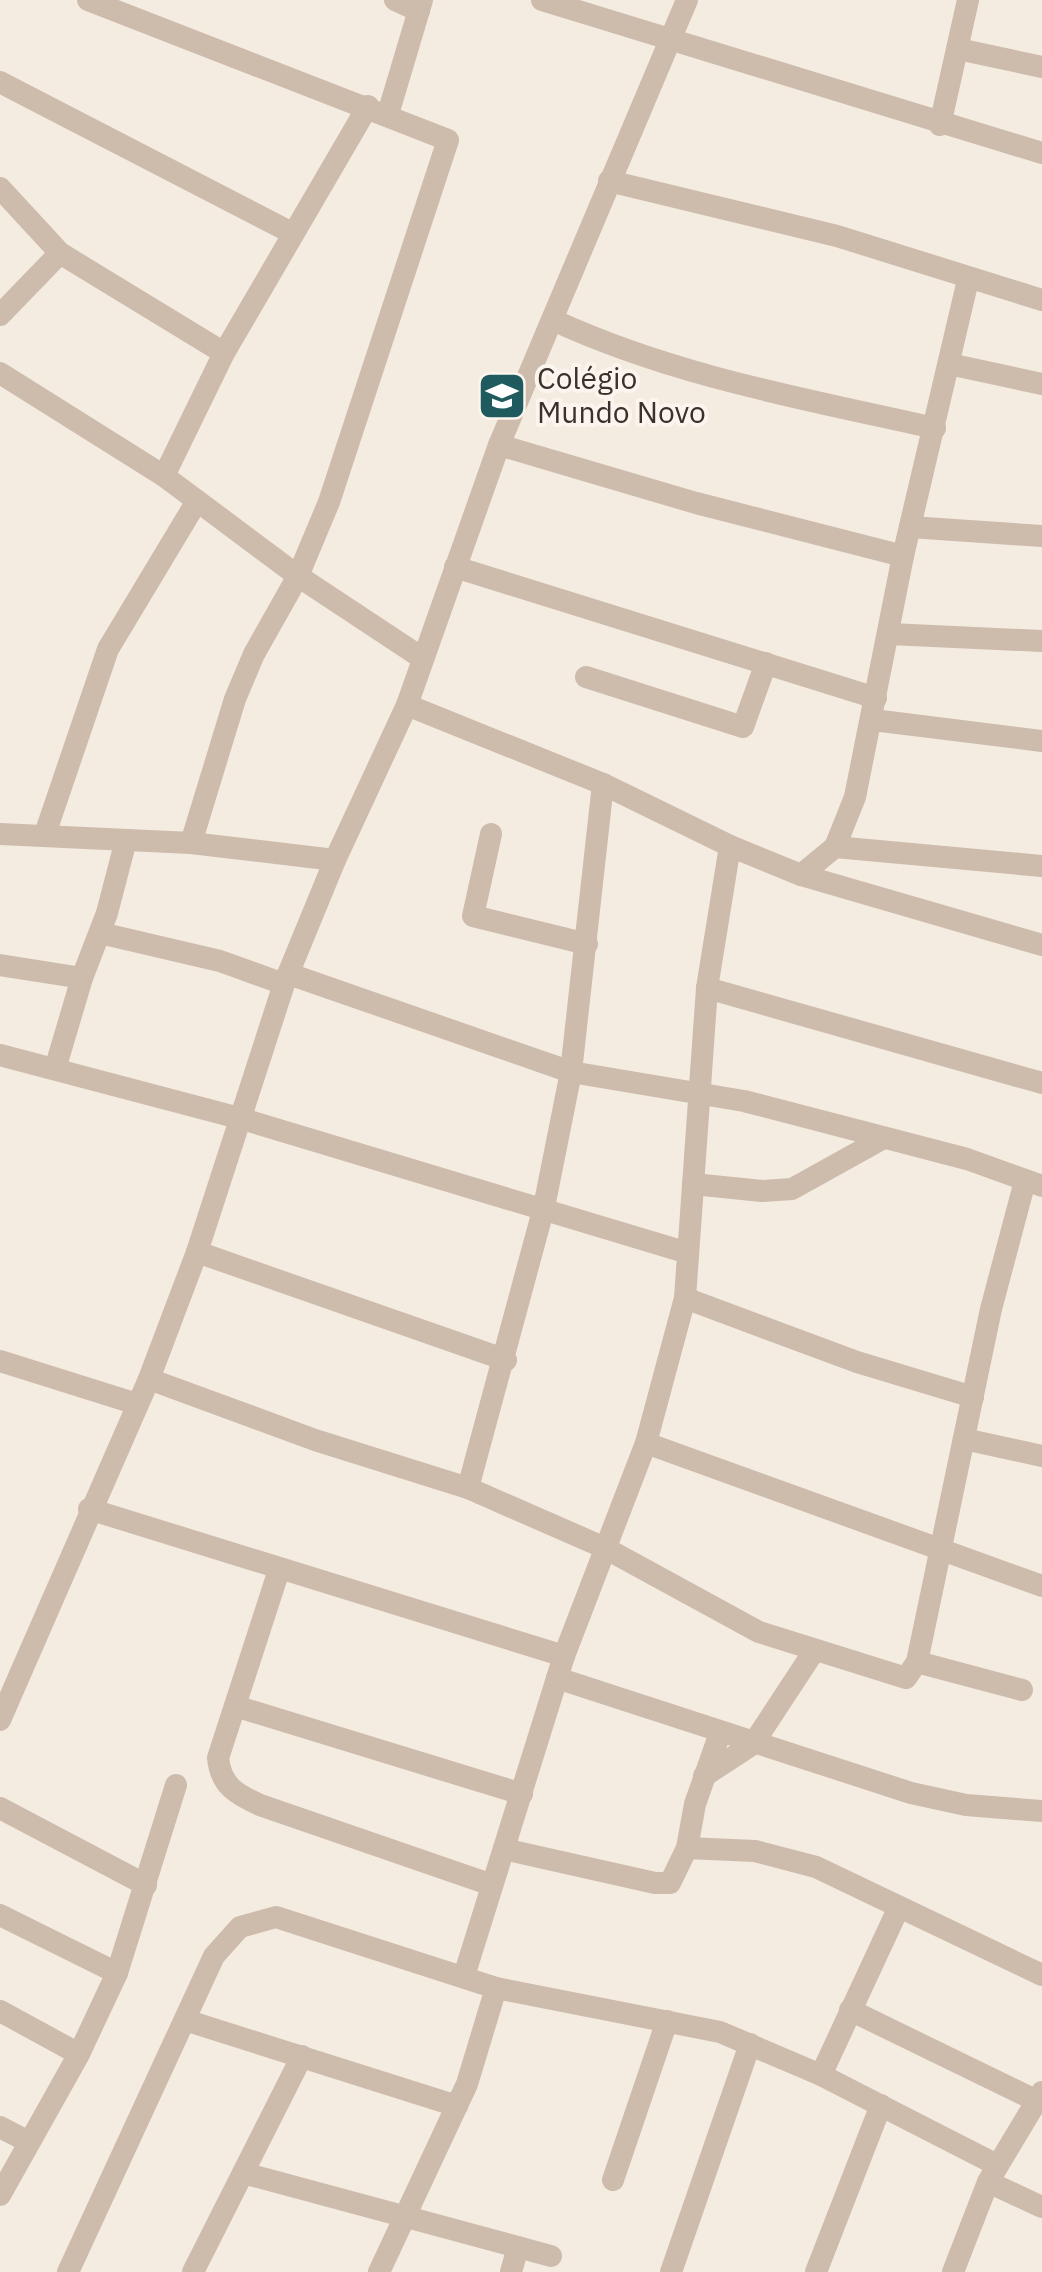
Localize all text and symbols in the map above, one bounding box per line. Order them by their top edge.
place label: Colégio Mundo Novo [537,358,706,431]
school or university icon: Colégio Mundo Novo [476,370,528,422]

